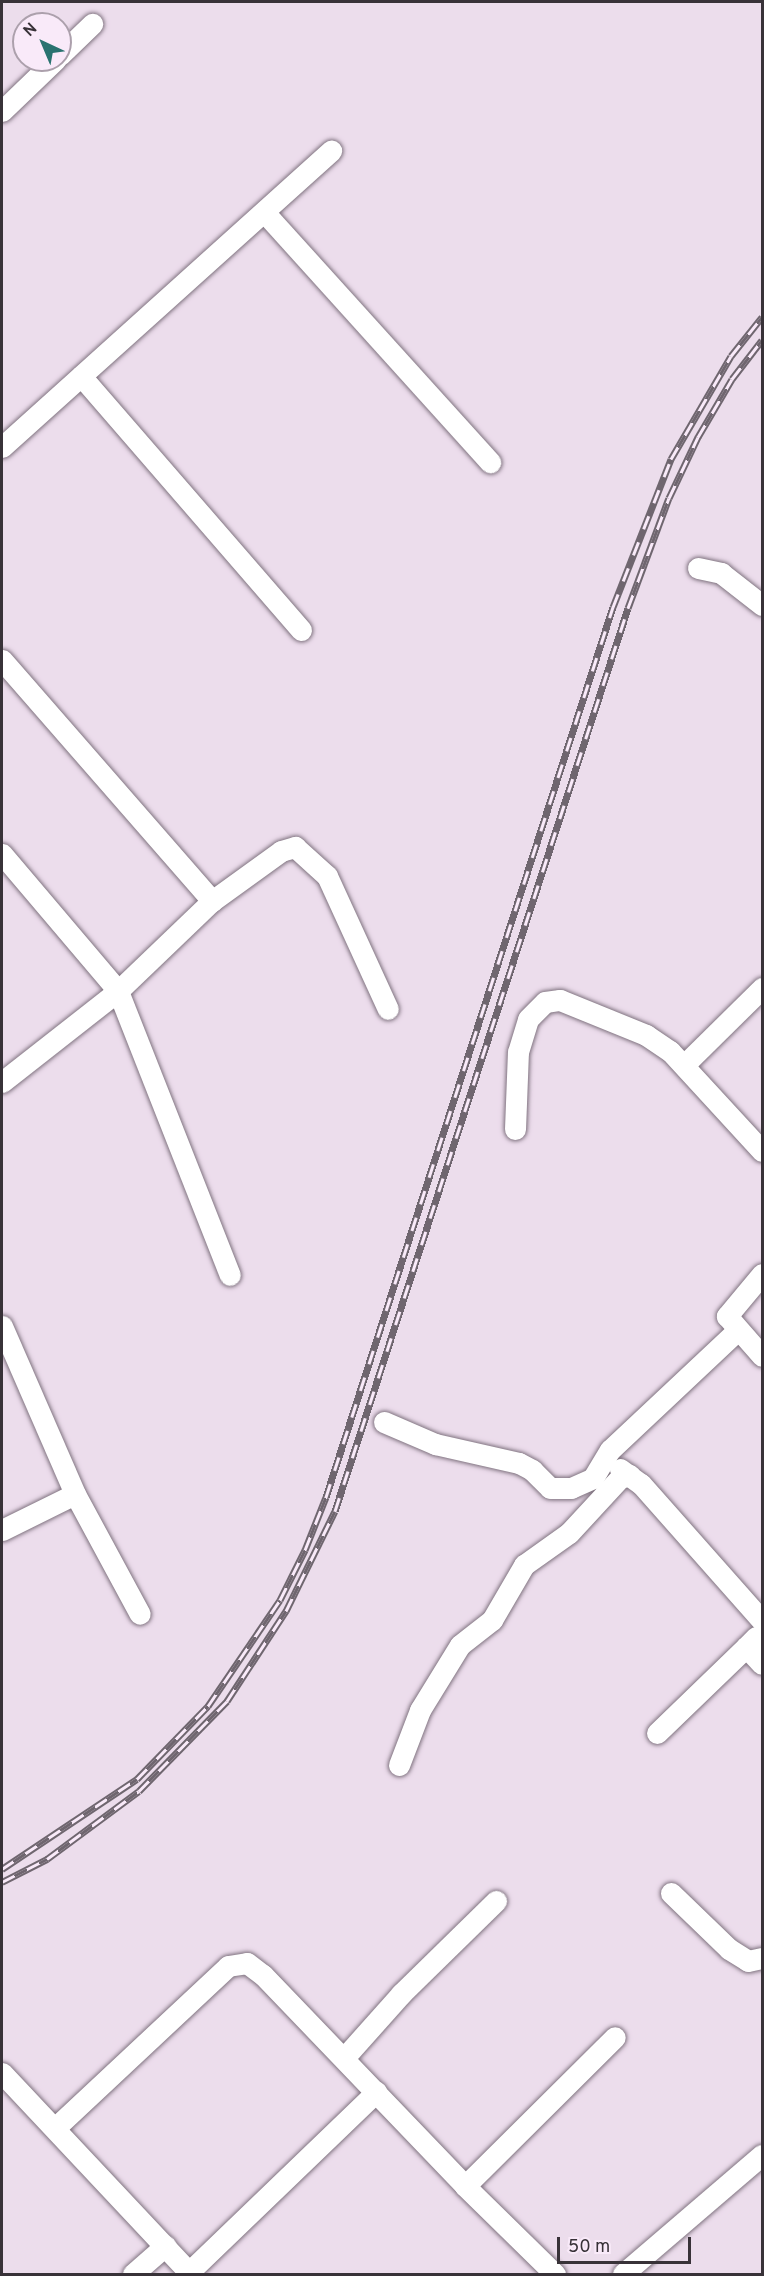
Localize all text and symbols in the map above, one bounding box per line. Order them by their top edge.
north arrow [12,12,72,72]
text: N [20,19,42,42]
scale bar [560,2225,694,2263]
text: 50 m [568,2236,610,2259]

